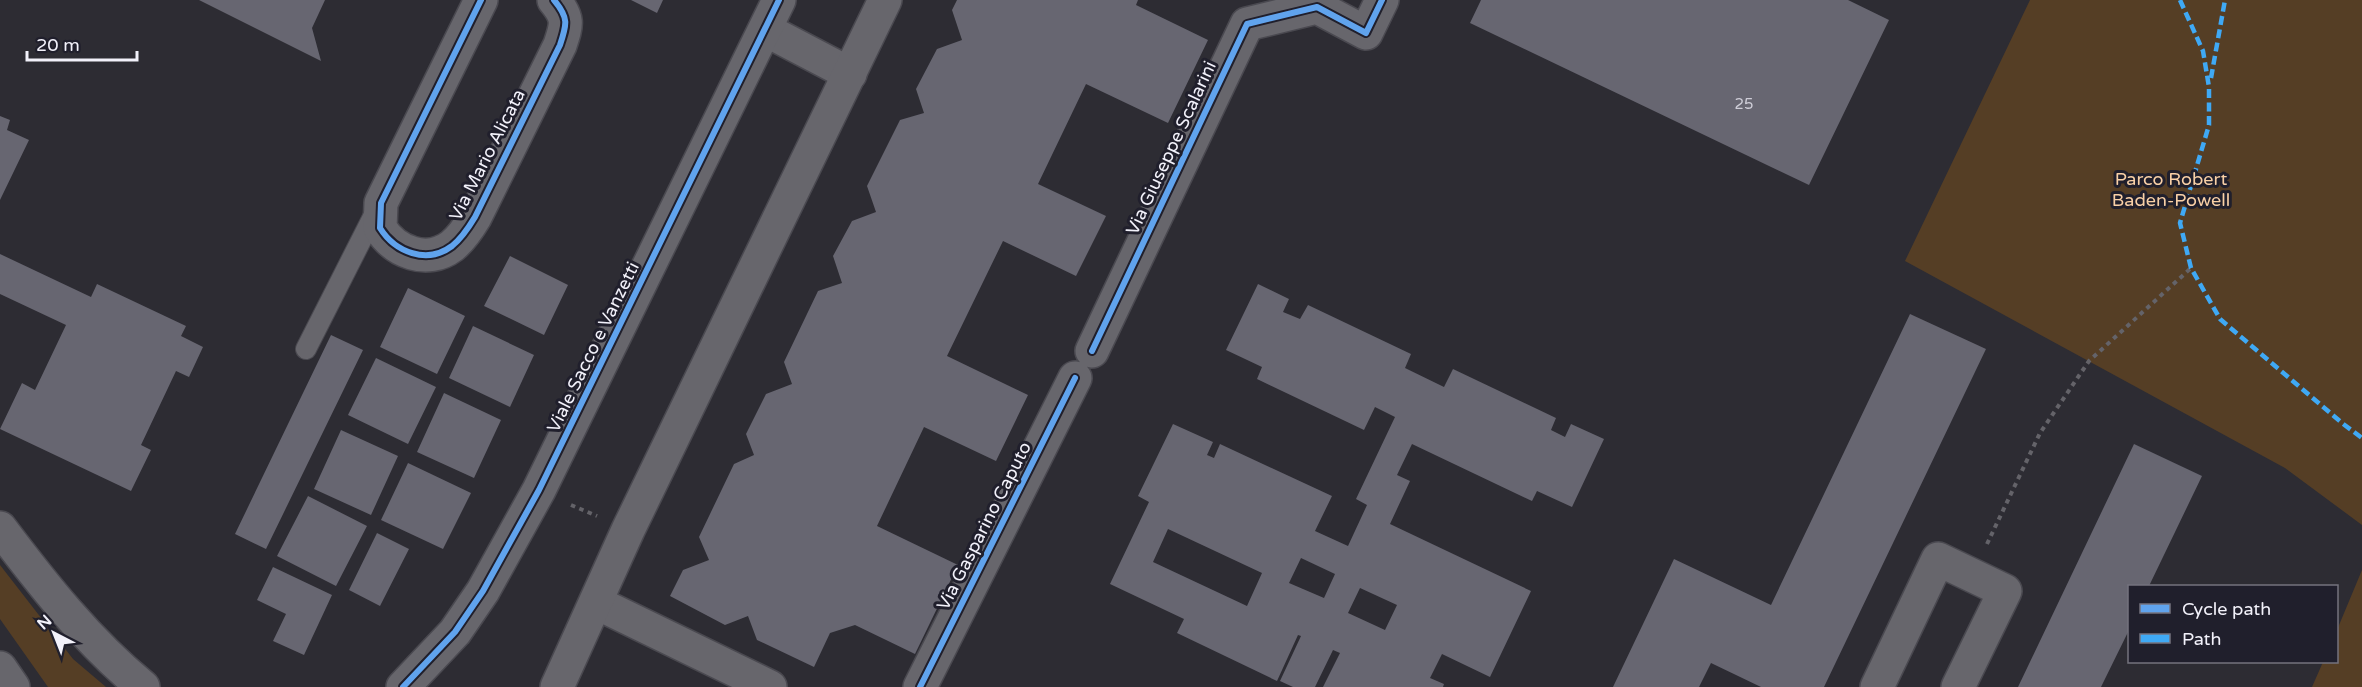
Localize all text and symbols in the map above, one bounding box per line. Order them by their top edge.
scale bar [27,24,136,62]
text: 20 m [36,34,80,56]
street label: Via Giuseppe Scalarini [1121,58,1221,238]
street label: Via Mario Alicata [444,85,530,225]
house number: 25 [1735,95,1753,113]
park label: Parco Robert Baden-Powell [2112,168,2230,211]
street label: Viale Sacco e Vanzetti [542,258,644,436]
street label: Via Gasparino Caputo [932,438,1036,614]
legend [2128,585,2338,663]
text: Cycle path [2182,598,2271,620]
north arrow [24,603,84,663]
text: N [33,611,56,634]
text: Path [2182,628,2221,650]

